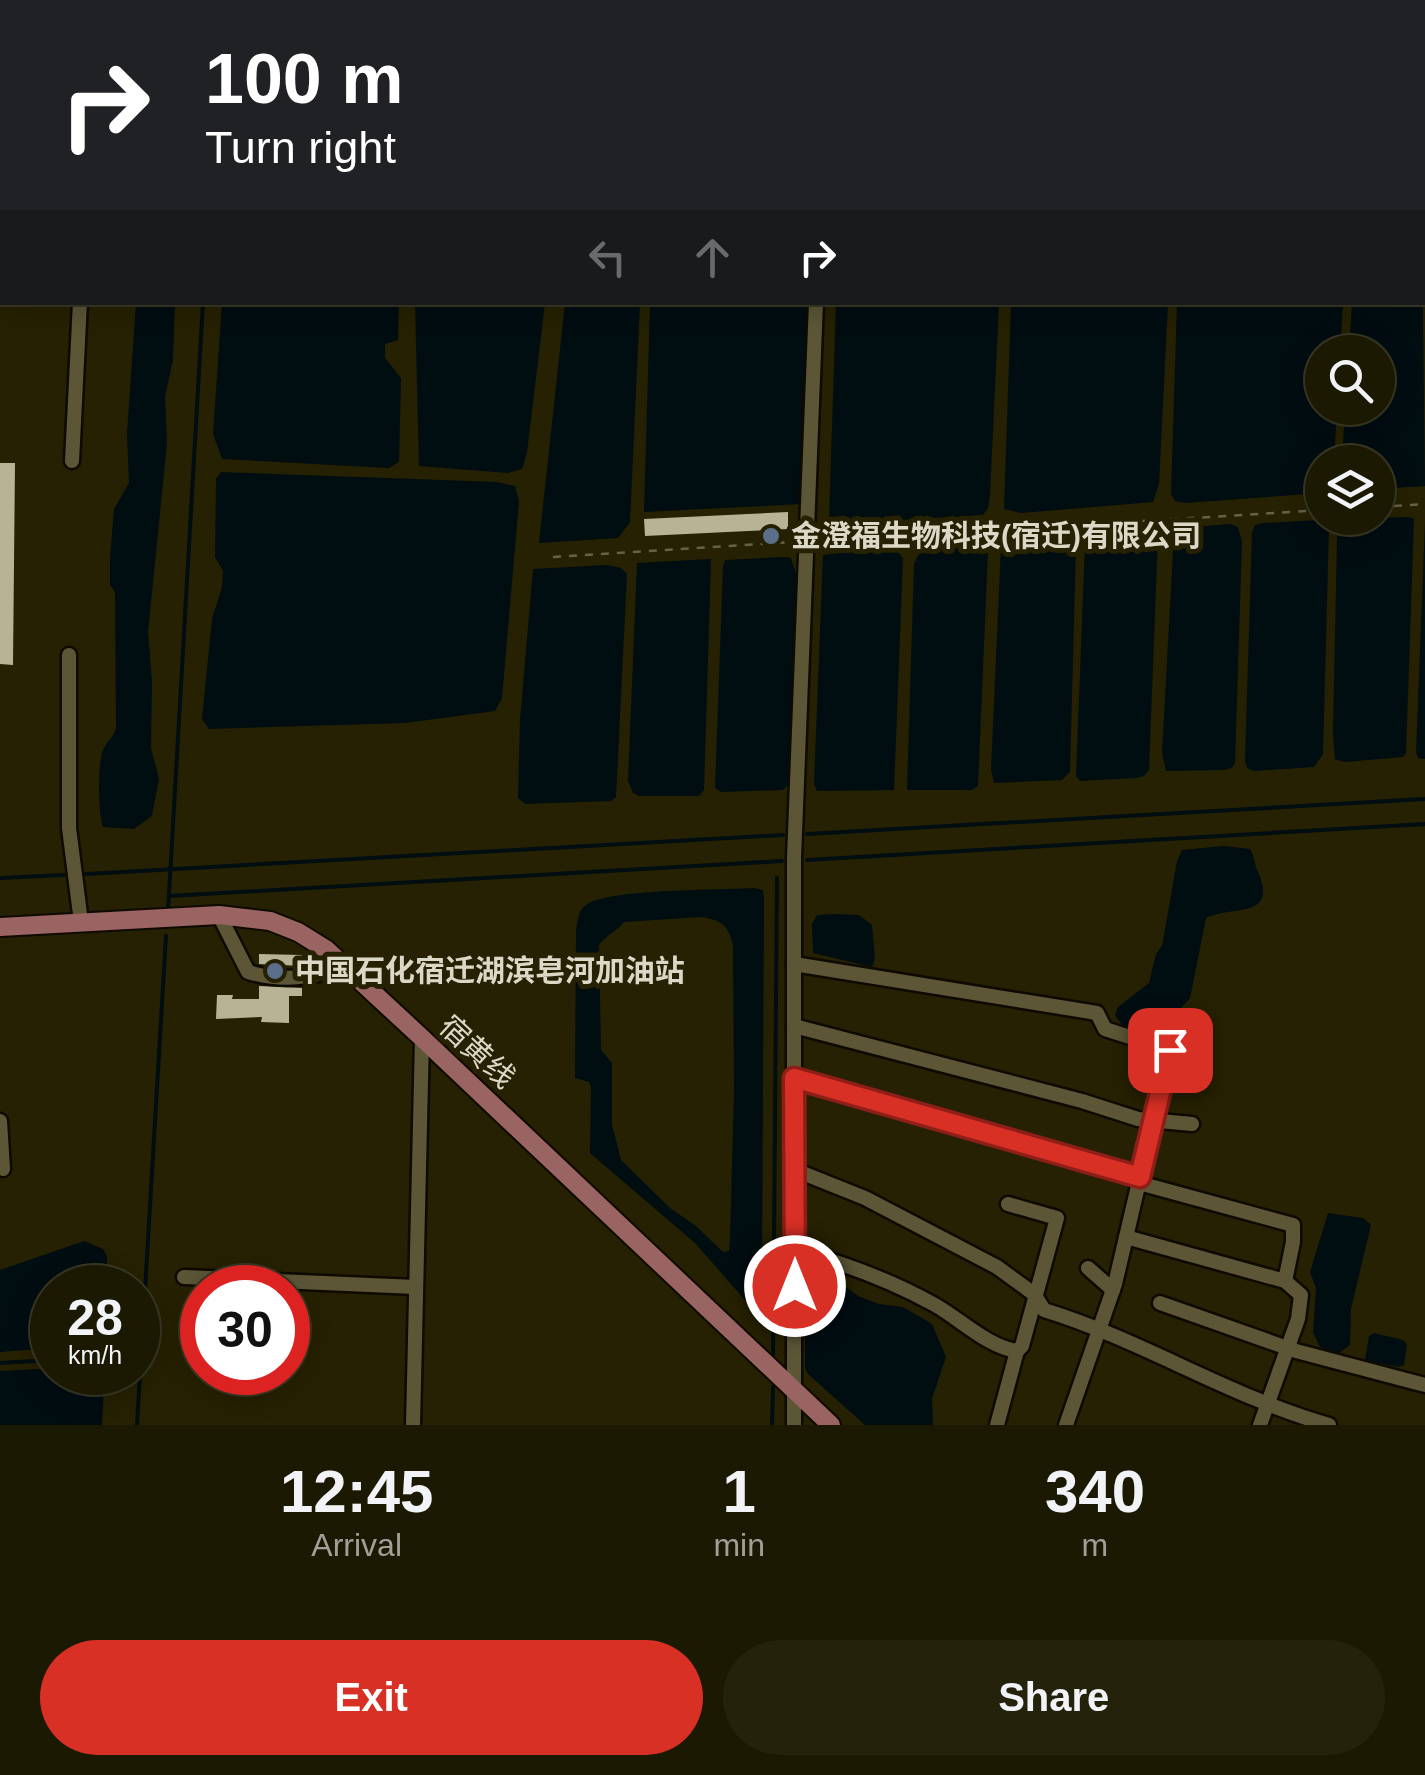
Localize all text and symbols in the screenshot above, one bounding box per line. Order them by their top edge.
icon: right [40,40,170,170]
text: 100 m [205,40,403,118]
text: Turn right [205,122,396,173]
icon: left [580,230,635,285]
icon: ahead [685,230,740,285]
icon: right [790,230,845,285]
map controls [1305,335,1395,535]
button: search [1305,335,1395,425]
button: layers [1305,445,1395,535]
place label: 金澄福生物科技(宿迁)有限公司 [791,519,1201,552]
marker: 金澄福生物科技(宿迁)有限公司 [760,525,782,547]
place label: 中国石化宿迁湖滨皂河加油站 [295,954,685,987]
marker: 中国石化宿迁湖滨皂河加油站 [264,960,286,982]
pin [1128,1008,1213,1093]
street label: 宿黄线 [433,1009,522,1094]
icon: arrive [1143,1023,1198,1078]
position arrow [743,1234,847,1338]
speed limit sign: 30 [180,1265,310,1395]
text: 28 [67,1290,123,1346]
text: km/h [68,1341,122,1369]
text: 12:45 [280,1458,433,1525]
text: 1 [722,1458,756,1525]
text: 340 [1045,1458,1145,1525]
text: Arrival [311,1527,402,1563]
text: min [713,1527,765,1563]
text: m [1082,1527,1108,1563]
button: Exit [40,1640,703,1755]
button: Share [723,1640,1385,1755]

